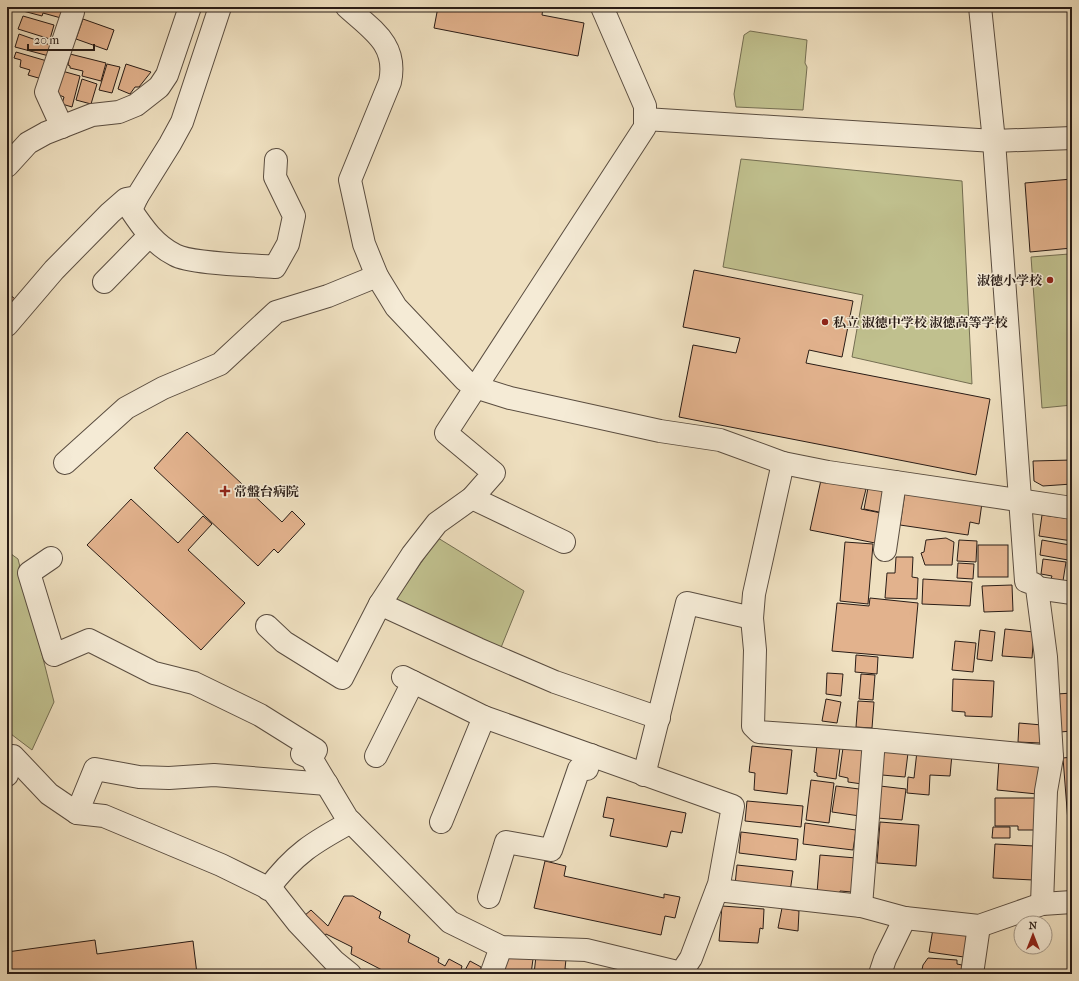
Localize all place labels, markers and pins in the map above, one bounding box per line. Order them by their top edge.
place label: 淑徳小学校 [977,273,1043,288]
marker: 淑徳小学校 [1045,275,1055,285]
place label: 私立 淑徳中学校 淑徳高等学校 [833,315,1009,330]
marker: 私立 淑徳中学校 淑徳高等学校 [820,317,830,327]
place label: 常盤台病院 [234,484,299,499]
marker: 常盤台病院 [219,485,231,497]

